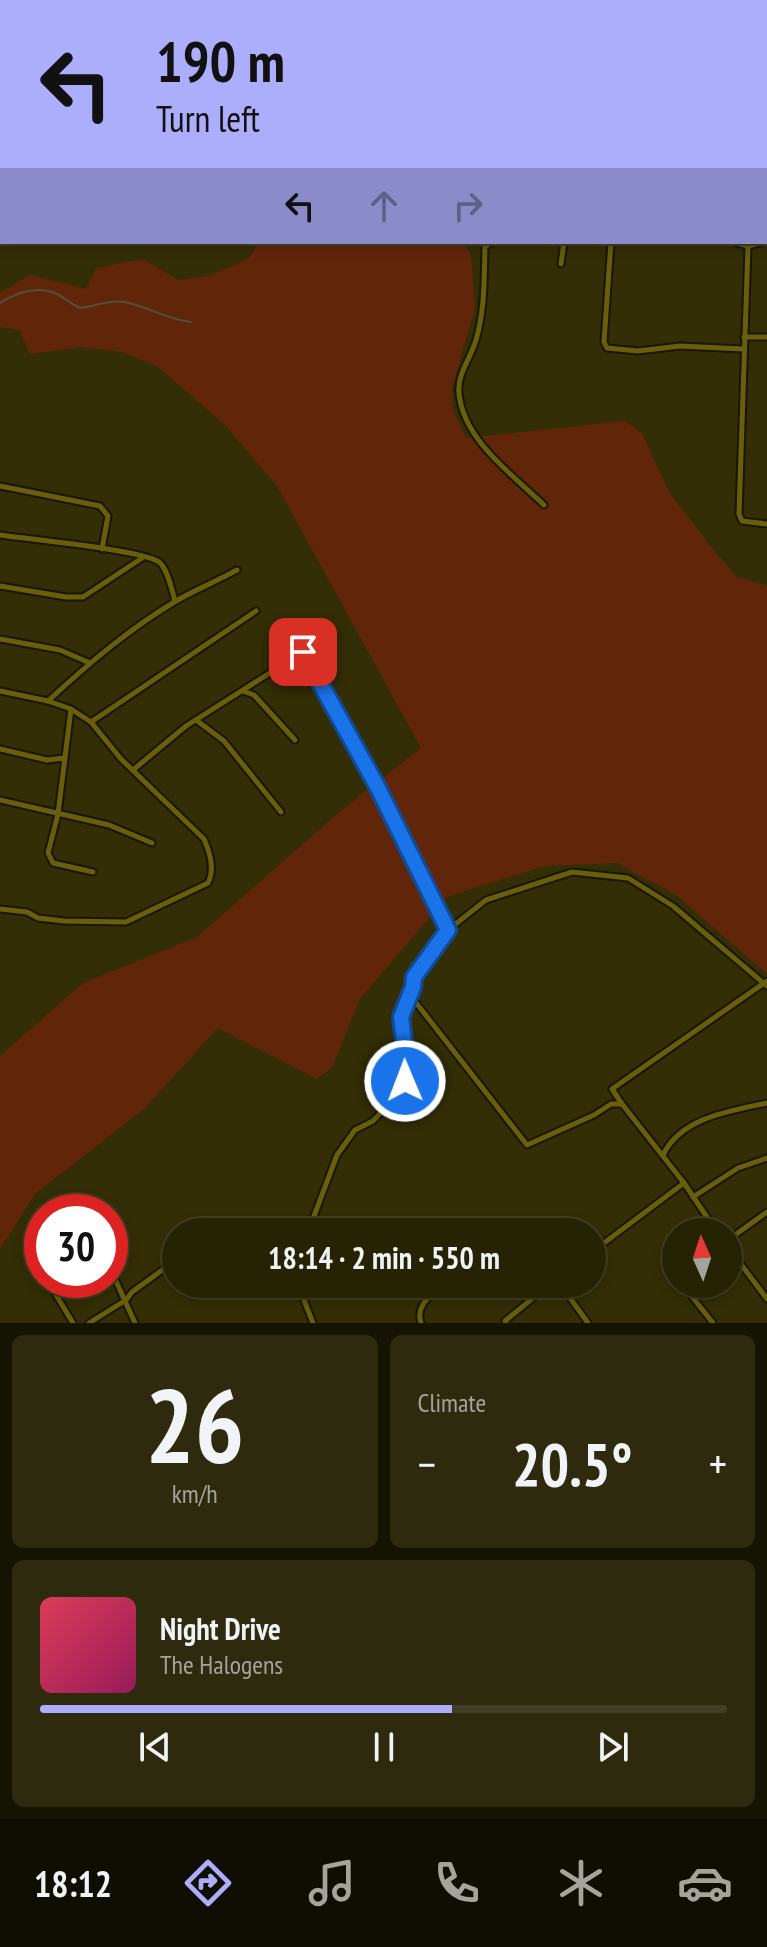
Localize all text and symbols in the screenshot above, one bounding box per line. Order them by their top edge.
text: 190 m [156,25,285,97]
icon: left [24,32,128,136]
text: Turn left [156,95,260,142]
icon: left [278,184,322,228]
icon: ahead [362,184,406,228]
icon: right [446,184,490,228]
pin [269,618,337,686]
icon: arrive [281,630,325,674]
position arrow [363,1039,447,1123]
speed limit sign: 30 [24,1194,128,1298]
north arrow [662,1218,742,1298]
map controls [662,1218,742,1298]
text: 18:14 · 2 min · 550 m [268,1238,500,1277]
text: 26 [145,1357,244,1492]
text: Climate [418,1386,486,1419]
text: 20.5° [512,1425,633,1503]
text: − [418,1435,436,1492]
text: + [709,1435,727,1492]
text: km/h [172,1477,218,1510]
text: Night Drive [160,1609,281,1648]
text: The Halogens [160,1648,283,1681]
icon: previous [133,1725,177,1769]
icon: pause [362,1725,406,1769]
icon: next [591,1725,635,1769]
icon: directions [180,1855,236,1911]
icon: music [304,1855,360,1911]
icon: phone [429,1855,485,1911]
icon: climate [553,1855,609,1911]
icon: car [677,1855,733,1911]
text: 18:12 [34,1860,112,1907]

